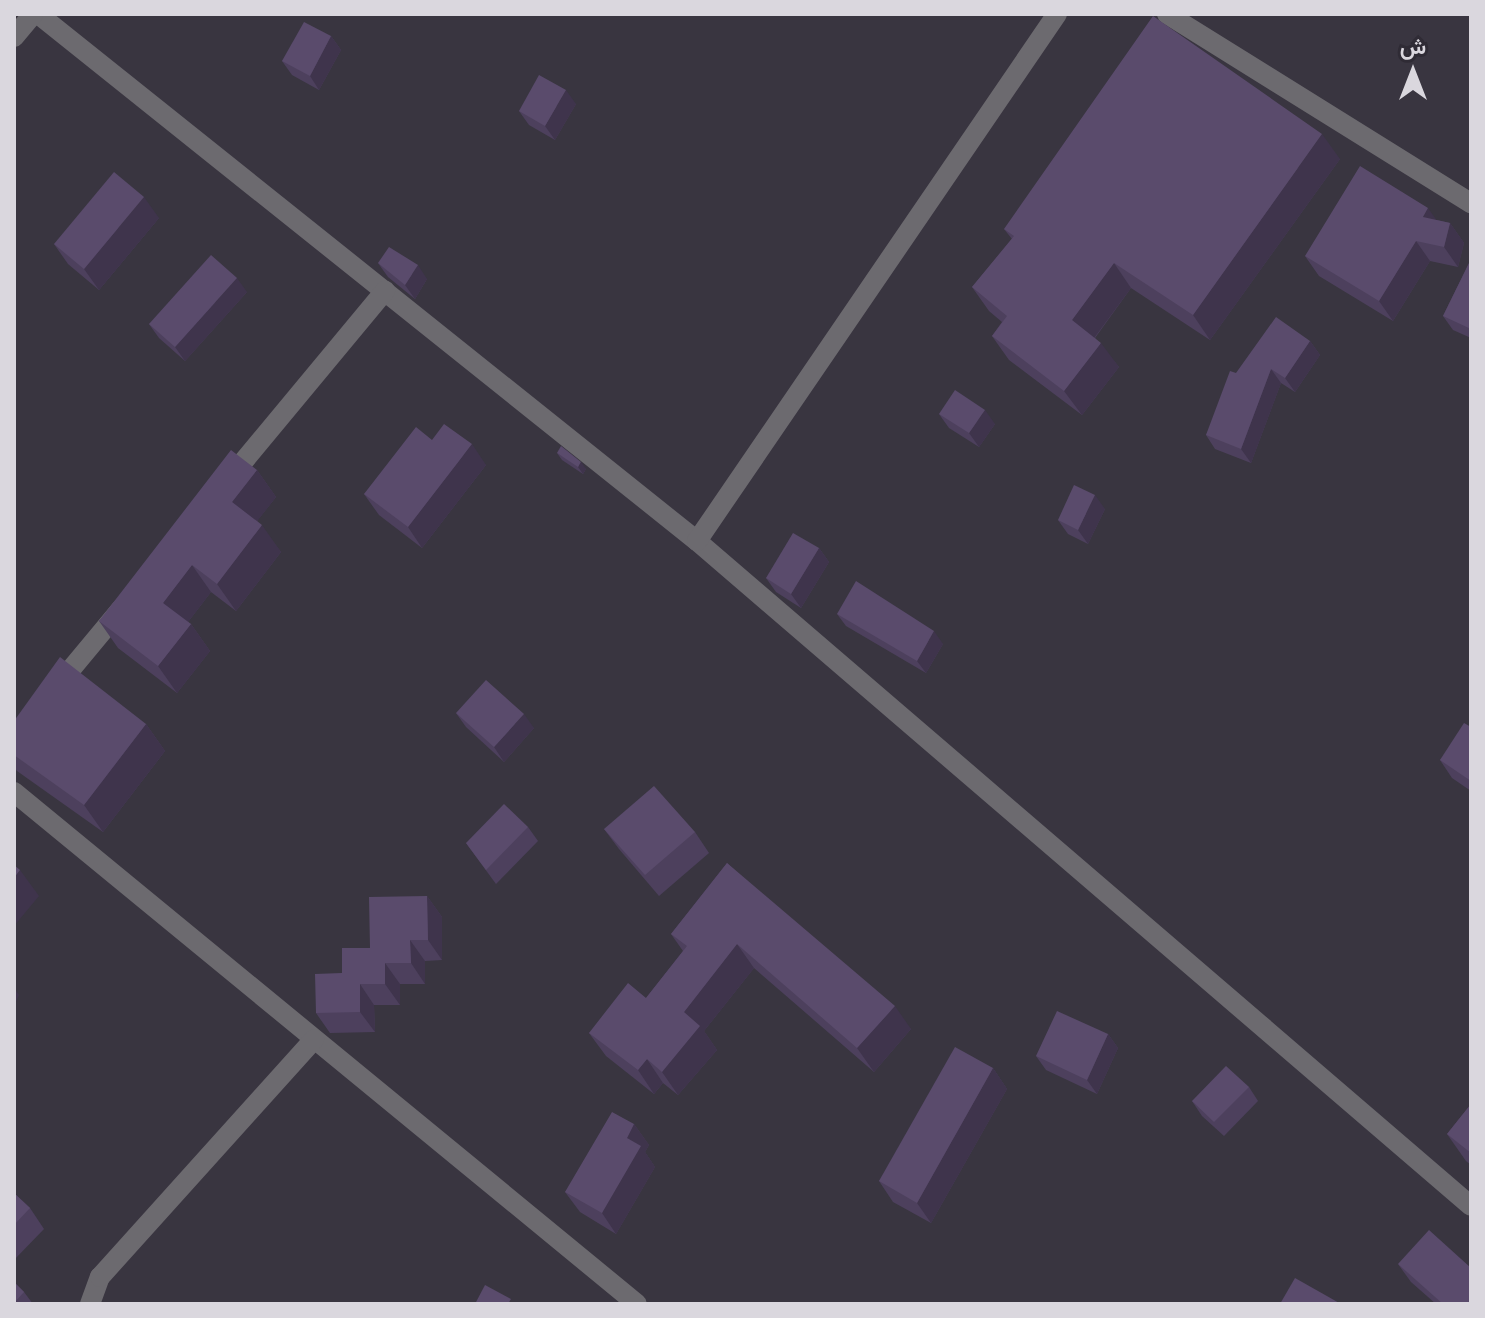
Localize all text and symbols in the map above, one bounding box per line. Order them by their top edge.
north arrow [1373,32,1453,112]
text: ش [1400,34,1426,61]

